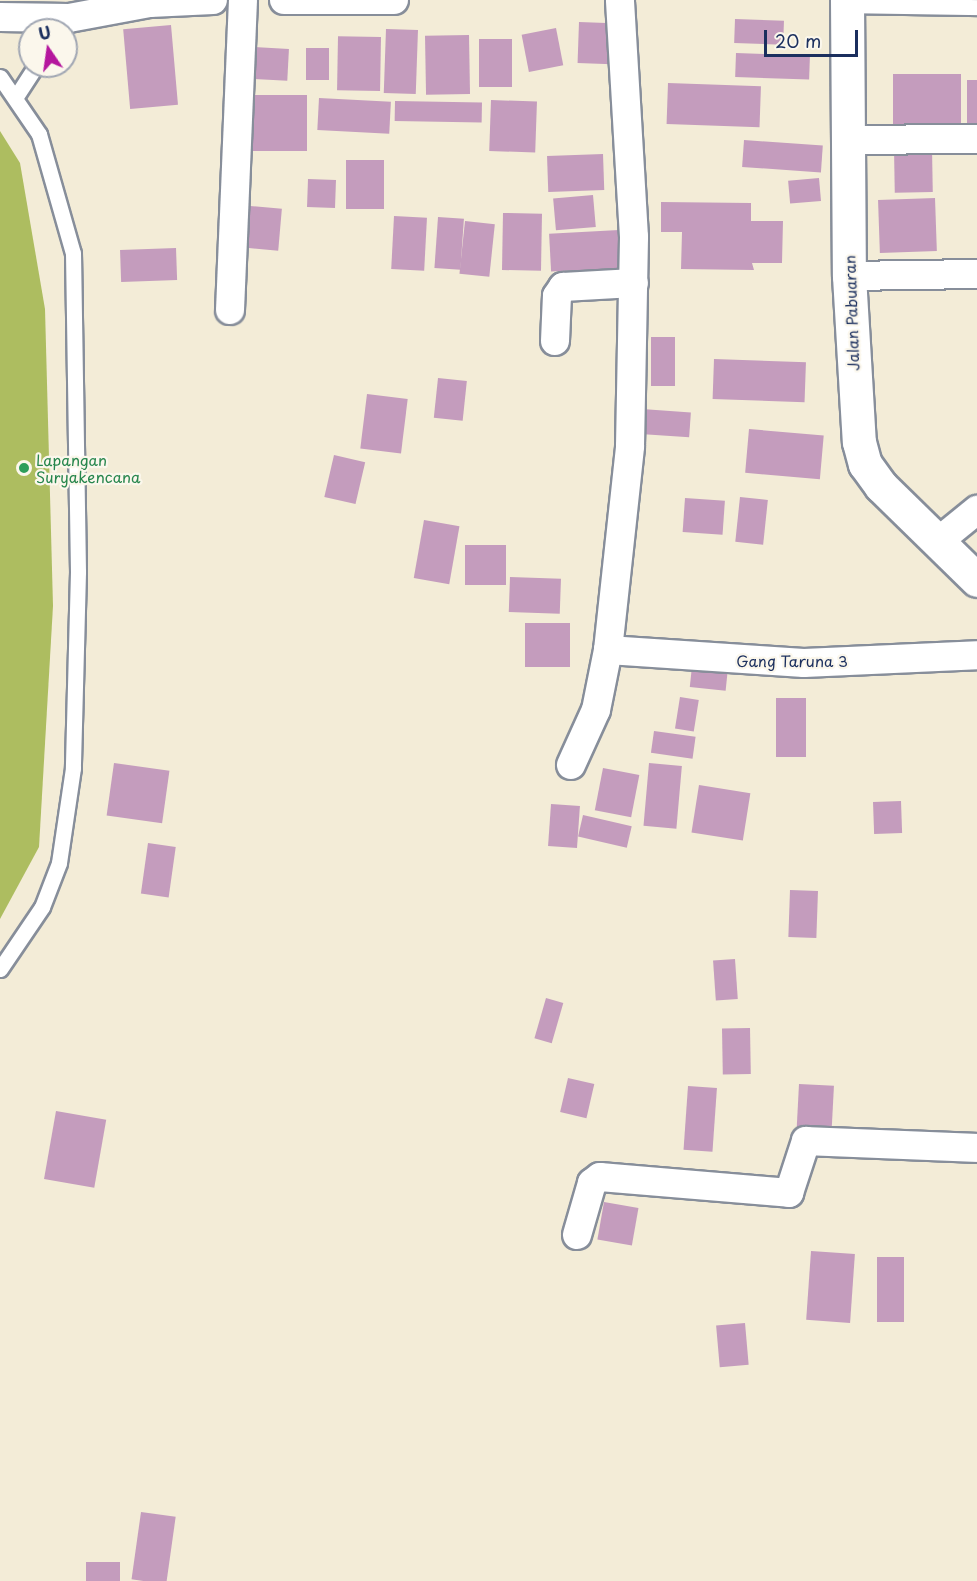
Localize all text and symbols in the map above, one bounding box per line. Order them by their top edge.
north arrow [18,18,78,78]
scale bar [767,18,862,56]
text: U [36,19,53,45]
text: 20 m [775,27,821,54]
street label: Jalan Pabuaran [840,255,862,371]
place label: Lapangan Suryakencana [36,450,140,485]
marker: Lapangan Suryakencana [17,461,31,475]
street label: Gang Taruna 3 [737,652,847,670]

